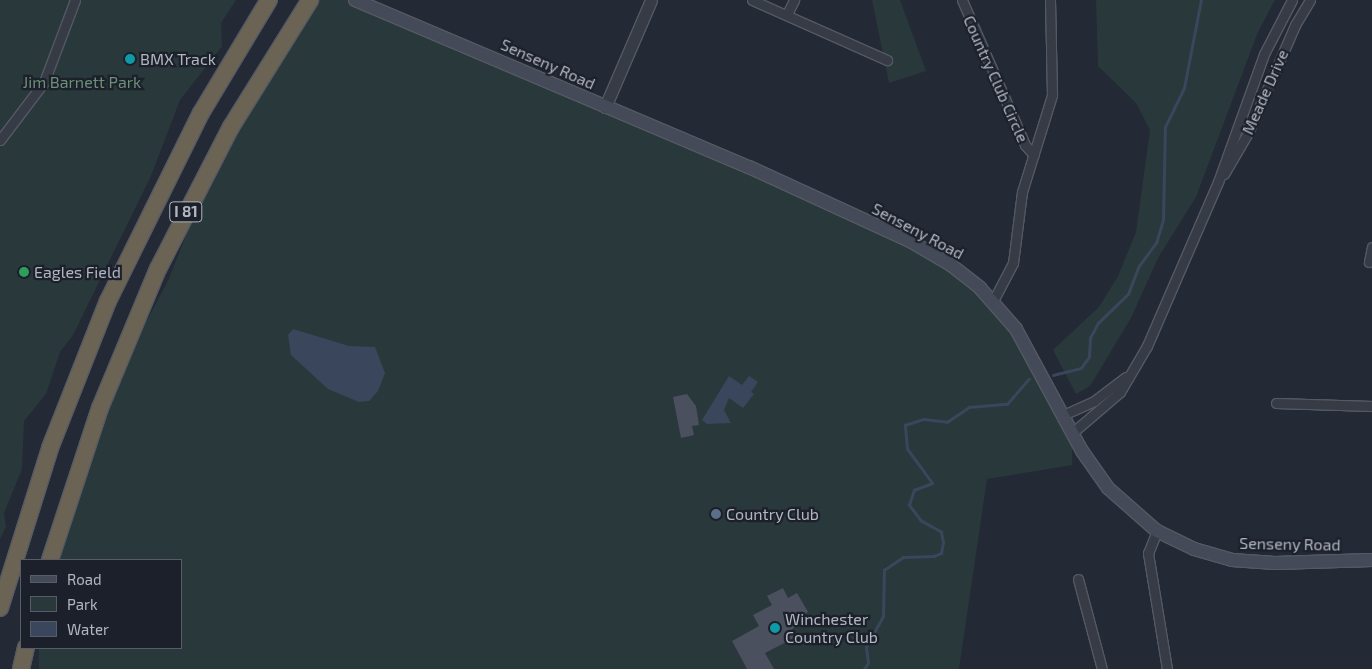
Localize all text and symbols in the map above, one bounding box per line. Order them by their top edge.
street label: Country Club Circle [959,12,1033,146]
street label: Senseny Road [498,35,598,93]
street label: Meade Drive [1238,47,1292,137]
place label: BMX Track [140,49,216,69]
marker: BMX Track [124,53,136,65]
park label: Jim Barnett Park [23,72,141,92]
street label: Senseny Road [869,199,967,263]
road number: I 81 [168,200,204,224]
place label: Eagles Field [34,262,121,282]
marker: Eagles Field [18,266,30,278]
place label: Country Club [726,504,819,524]
marker: Country Club [710,508,722,520]
street label: Senseny Road [1239,534,1341,554]
legend [20,559,182,649]
text: Road [67,570,102,588]
text: Park [67,595,98,613]
place label: Winchester Country Club [785,609,878,647]
text: Water [67,620,109,638]
marker: Winchester Country Club [769,622,781,634]

